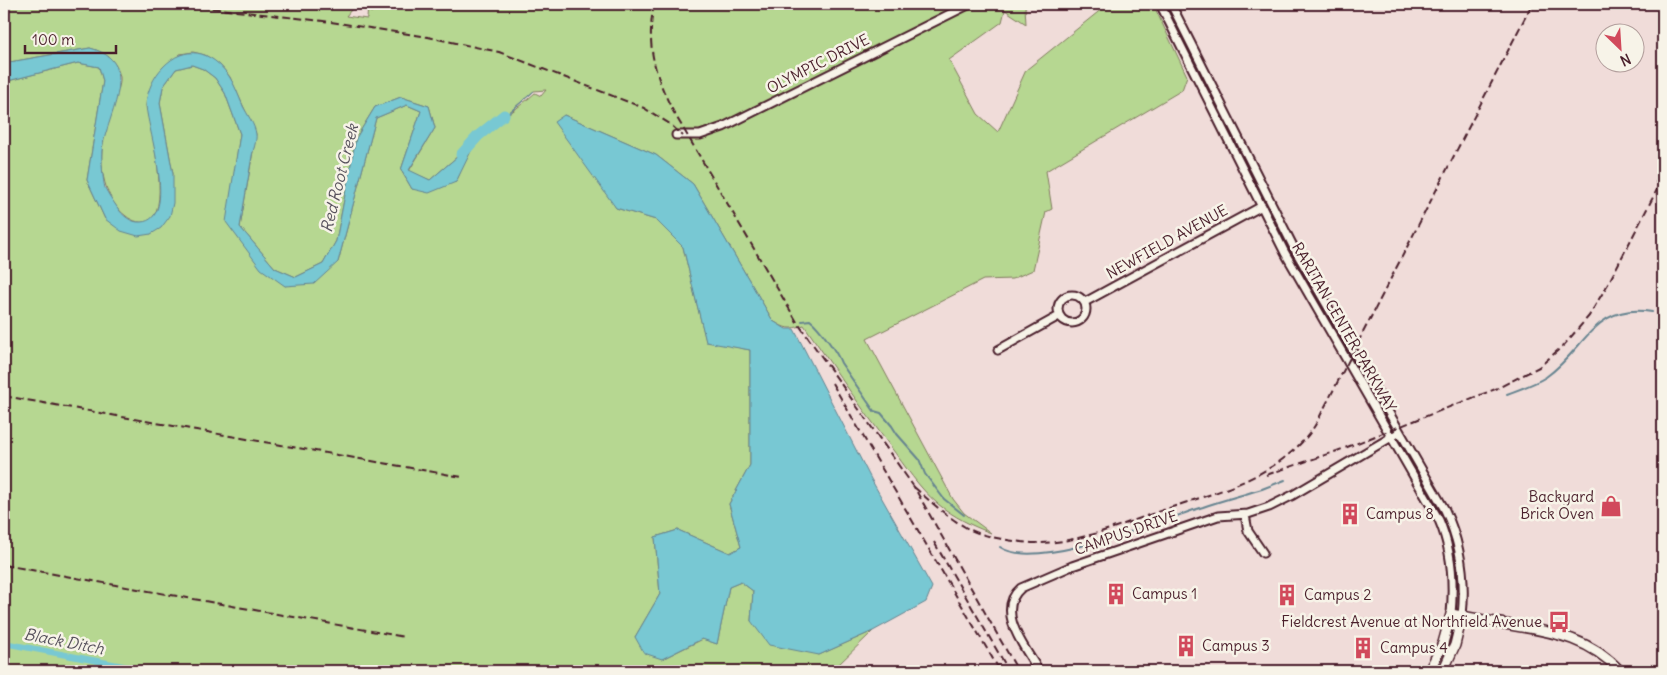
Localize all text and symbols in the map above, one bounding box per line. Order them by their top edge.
scale bar [25,22,116,54]
north arrow [1594,22,1644,72]
street label: OLYMPIC DRIVE [763,29,872,98]
text: 100 m [32,30,74,49]
text: N [1617,50,1634,70]
water label: Red Root Creek [316,120,363,234]
street label: NEWFIELD AVENUE [1103,200,1231,283]
street label: RARITAN CENTER PARKWAY [1288,239,1401,415]
place label: Backyard Brick Oven [1520,487,1594,523]
shop icon: Backyard Brick Oven [1598,493,1624,519]
building icon: Campus 8 [1337,501,1363,527]
place label: Campus 8 [1366,504,1434,523]
street label: CAMPUS DRIVE [1072,506,1180,559]
building icon: Campus 1 [1103,581,1129,607]
building icon: Campus 2 [1274,582,1300,608]
place label: Campus 1 [1132,584,1197,603]
place label: Campus 2 [1304,585,1371,604]
bus stop icon: Fieldcrest Avenue at Northfield Avenue [1546,609,1572,635]
place label: Fieldcrest Avenue at Northfield Avenue [1281,612,1542,631]
water label: Black Ditch [22,623,106,659]
building icon: Campus 3 [1173,633,1199,659]
building icon: Campus 4 [1350,635,1376,661]
place label: Campus 3 [1202,636,1270,655]
place label: Campus 4 [1380,638,1448,657]

